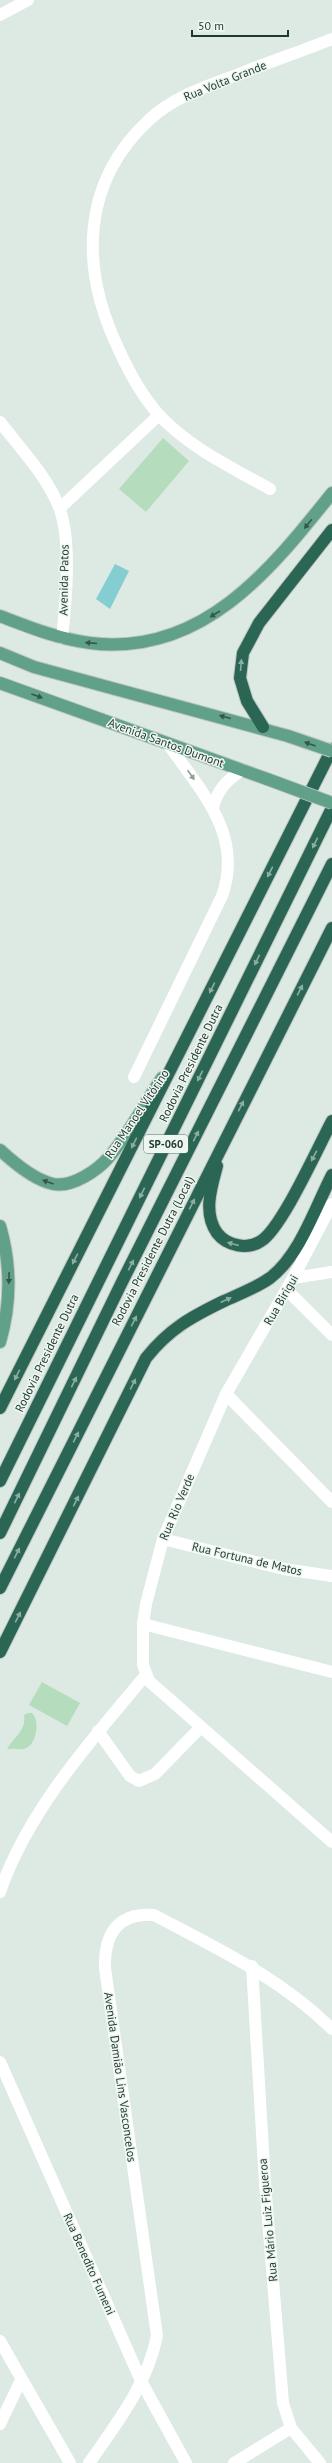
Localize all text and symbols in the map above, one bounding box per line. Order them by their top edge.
scale bar [192,12,288,38]
text: 50 m [198,18,224,33]
street label: Rua Volta Grande [181,57,268,104]
one-way arrow [303,518,312,529]
street label: Avenida Patos [55,544,72,616]
one-way arrow [209,610,220,617]
one-way arrow [85,639,97,646]
one-way arrow [238,659,245,671]
one-way arrow [31,694,43,700]
one-way arrow [219,714,231,720]
street label: Avenida Santos Dumont [106,715,226,771]
one-way arrow [304,740,316,746]
one-way arrow [187,770,195,781]
one-way arrow [312,837,318,849]
one-way arrow [267,866,274,878]
one-way arrow [254,954,260,965]
one-way arrow [209,982,215,994]
one-way arrow [297,984,304,996]
street label: Rodovia Presidente Dutra [155,1001,226,1124]
street label: Rua Manoel Vitórino [101,1066,172,1161]
one-way arrow [197,1071,203,1082]
one-way arrow [238,1100,244,1112]
one-way arrow [192,1130,199,1142]
road number: SP-060 [144,1135,188,1153]
one-way arrow [131,1137,137,1149]
one-way arrow [311,1150,317,1161]
street label: Rodovia Presidente Dutra (Local) [108,1173,197,1328]
one-way arrow [41,1178,53,1184]
one-way arrow [139,1187,145,1199]
one-way arrow [189,1199,195,1210]
one-way arrow [227,1241,239,1247]
one-way arrow [72,1253,78,1265]
one-way arrow [128,1259,134,1270]
one-way arrow [5,1272,12,1284]
street label: Rua Birigui [260,1272,301,1328]
street label: Rodovia Presidente Dutra [11,1291,82,1414]
one-way arrow [221,1297,232,1303]
one-way arrow [130,1315,137,1326]
one-way arrow [13,1369,20,1381]
one-way arrow [71,1376,77,1387]
one-way arrow [130,1379,136,1390]
one-way arrow [72,1431,79,1443]
street label: Rua Rio Verde [156,1471,197,1542]
one-way arrow [14,1493,20,1504]
one-way arrow [73,1495,79,1507]
street label: Rua Fortuna de Matos [191,1539,304,1578]
one-way arrow [14,1548,21,1559]
one-way arrow [15,1612,21,1623]
street label: Avenida Damião Lins Vasconcelos [101,1991,140,2163]
street label: Rua Mário Luiz Figueroa [255,2158,280,2282]
street label: Rua Benedito Fumeni [60,2211,119,2317]

